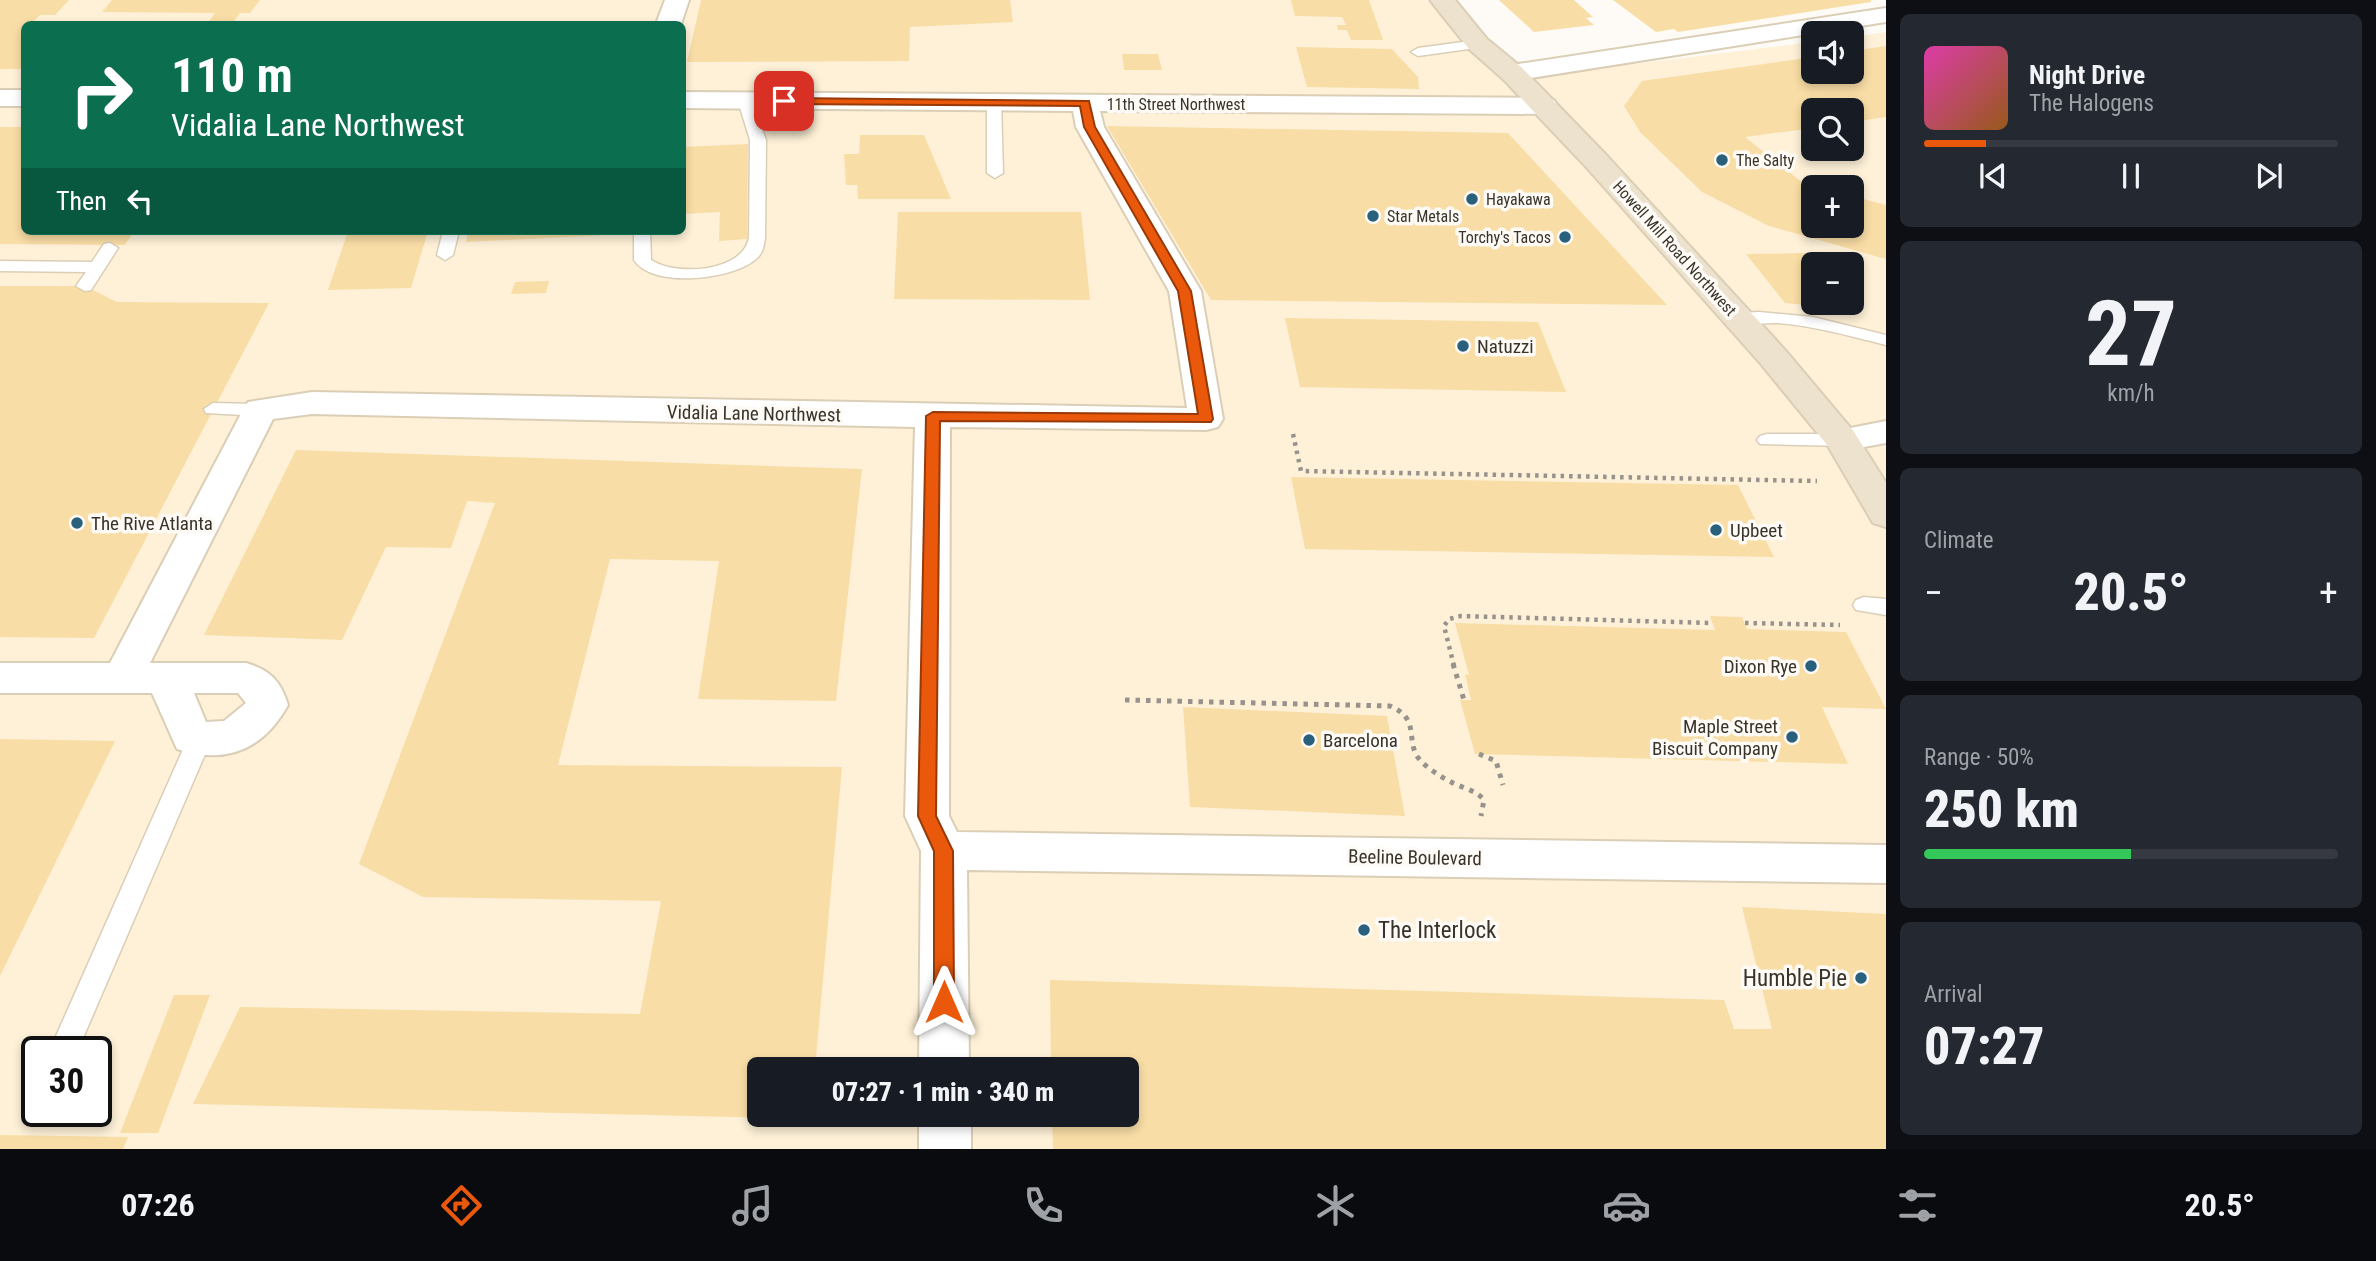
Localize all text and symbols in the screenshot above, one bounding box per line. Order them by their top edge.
map controls [1801,21,1864,315]
button: sound [1801,21,1864,84]
text: 110 m [171,47,293,104]
icon: right [56,49,147,140]
text: Night Drive [2029,60,2145,90]
pin [754,71,814,131]
icon: arrive [765,82,803,120]
text: The Halogens [2029,90,2154,117]
street label: 11th Street Northwest [1107,95,1246,114]
button: search [1801,98,1864,161]
text: Vidalia Lane Northwest [171,106,464,144]
place label: The Salty [1736,151,1795,170]
marker: The Salty [1714,152,1730,168]
icon: previous [1974,157,2012,195]
icon: pause [2112,157,2150,195]
icon: next [2250,157,2288,195]
button: + [1801,175,1864,238]
street label: Howell Mill Road Northwest [1609,177,1740,320]
icon: left [121,182,159,220]
text: Then [56,186,107,216]
place label: Hayakawa [1486,190,1551,209]
marker: Hayakawa [1464,191,1480,207]
place label: Star Metals [1387,207,1459,226]
marker: Star Metals [1365,208,1381,224]
place label: Torchy's Tacos [1458,228,1551,247]
marker: Torchy's Tacos [1557,229,1573,245]
button: − [1801,252,1864,315]
text: 27 [2085,281,2177,387]
place label: Natuzzi [1477,335,1534,358]
marker: Natuzzi [1455,338,1471,354]
text: km/h [2107,380,2155,407]
street label: Vidalia Lane Northwest [667,400,841,427]
place label: The Rive Atlanta [91,512,213,535]
marker: The Rive Atlanta [69,515,85,531]
place label: Upbeet [1730,519,1783,542]
marker: Upbeet [1708,522,1724,538]
text: Climate [1924,527,1994,554]
text: 20.5° [2073,562,2189,623]
text: − [1924,571,1943,615]
text: + [2319,571,2338,615]
place label: Dixon Rye [1724,655,1797,678]
marker: Dixon Rye [1803,658,1819,674]
place label: Maple Street Biscuit Company [1652,715,1778,760]
place label: Barcelona [1323,729,1398,752]
marker: Maple Street Biscuit Company [1784,729,1800,745]
marker: Barcelona [1301,732,1317,748]
text: Range · 50% [1924,744,2034,771]
text: 250 km [1924,779,2079,840]
street label: Beeline Boulevard [1348,845,1482,870]
place label: The Interlock [1378,917,1497,944]
marker: The Interlock [1356,922,1372,938]
position arrow [907,965,981,1039]
place label: Humble Pie [1743,965,1847,992]
marker: Humble Pie [1853,970,1869,986]
text: Arrival [1924,981,1983,1008]
text: 07:27 [1924,1016,2044,1077]
speed limit sign: 30 [21,1036,112,1127]
text: 07:27 · 1 min · 340 m [832,1077,1054,1107]
icon: directions [437,1181,486,1230]
icon: music [728,1181,777,1230]
icon: phone [1019,1181,1068,1230]
icon: climate [1311,1181,1360,1230]
icon: car [1602,1181,1651,1230]
icon: filters [1893,1181,1942,1230]
text: 07:26 [121,1186,195,1224]
text: 20.5° [2185,1186,2255,1224]

